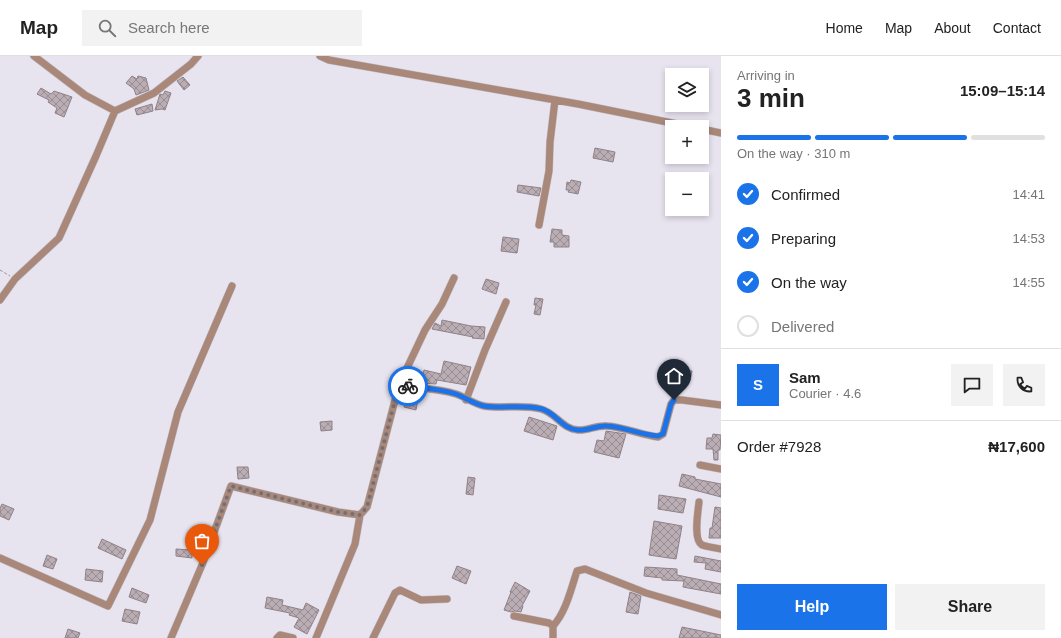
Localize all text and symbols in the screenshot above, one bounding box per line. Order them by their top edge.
search box [82,10,362,46]
text: Map [20,17,58,38]
icon: search [96,17,118,39]
text: Search here [128,19,210,36]
text: Home [826,20,863,36]
text: Map [885,20,912,36]
text: About [934,20,971,36]
text: Contact [993,20,1041,36]
map controls [665,68,709,216]
button: layers [665,68,709,112]
text: Arriving in [737,68,795,83]
text: 15:09–15:14 [960,82,1045,99]
text: 3 min [737,83,805,113]
button: + [665,120,709,164]
text: On the way · 310 m [737,146,850,161]
button: − [665,172,709,216]
icon: check [737,183,759,205]
text: Confirmed [771,186,840,203]
text: 14:41 [1012,187,1045,202]
icon: check [737,227,759,249]
text: Preparing [771,230,836,247]
text: 14:53 [1012,231,1045,246]
icon: check [737,271,759,293]
text: On the way [771,274,847,291]
text: 14:55 [1012,275,1045,290]
text: Delivered [771,318,834,335]
pin [657,359,691,400]
button: chat [951,364,993,406]
button: phone [1003,364,1045,406]
icon: home [663,365,685,387]
courier [388,366,428,406]
text: Sam [789,369,821,386]
icon: bike [397,375,419,397]
text: S [753,376,763,393]
text: Courier · 4.6 [789,386,861,401]
text: Order #7928 [737,438,821,455]
text: ₦17,600 [988,438,1045,455]
pin [185,524,219,565]
icon: bag [191,530,213,552]
button: Help [737,584,887,630]
button: Share [895,584,1045,630]

